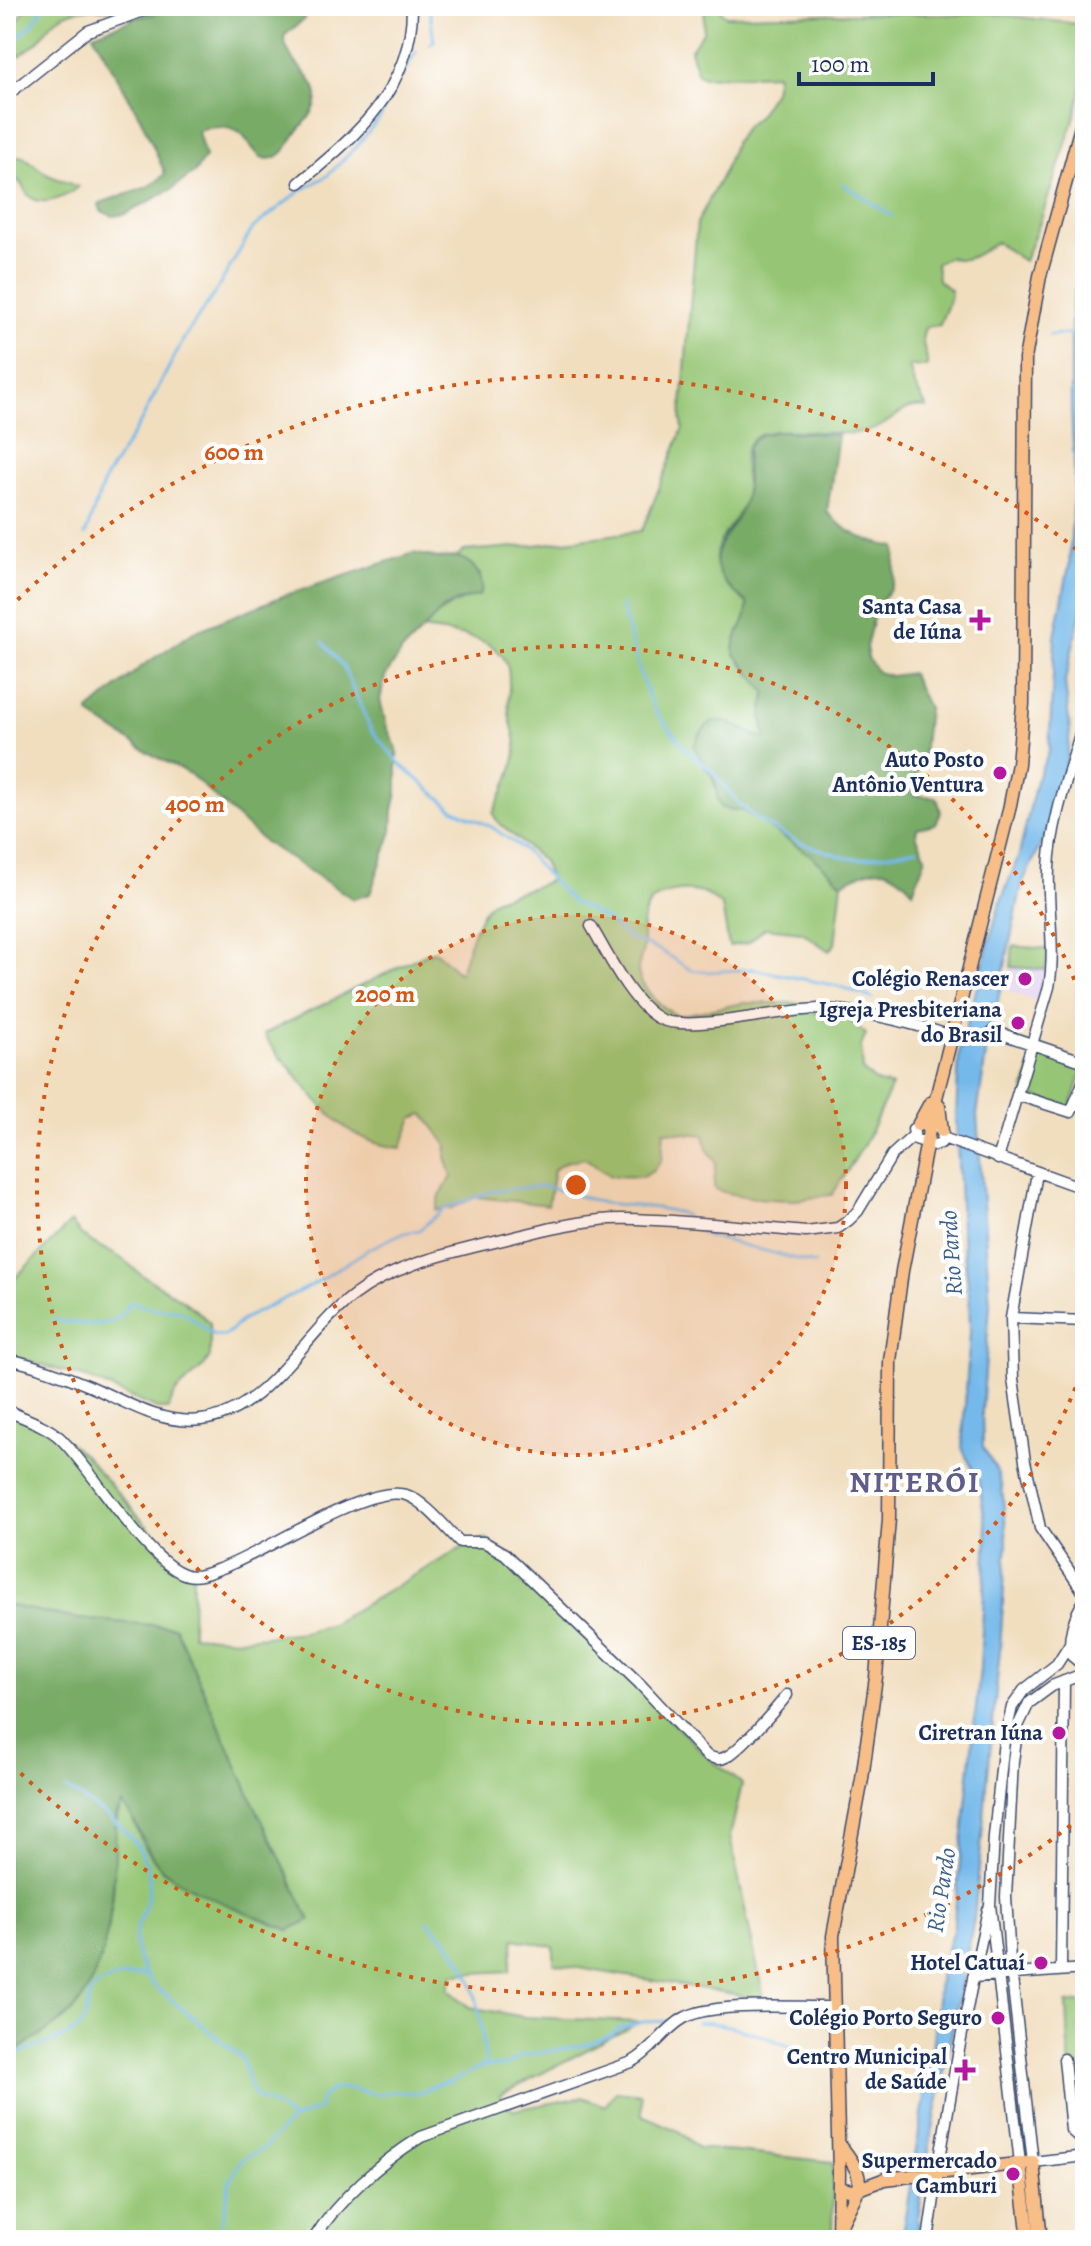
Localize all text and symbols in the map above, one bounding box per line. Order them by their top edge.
scale bar [799,36,933,86]
text: 100 m [811,48,870,80]
text: 600 m [204,436,264,468]
place label: Santa Casa de Iúna [862,592,962,647]
marker: Santa Casa de Iúna [969,609,991,631]
place label: Auto Posto Antônio Ventura [831,745,984,800]
marker: Auto Posto Antônio Ventura [991,764,1009,782]
text: 400 m [165,788,225,820]
place label: Colégio Renascer [852,964,1009,994]
marker: Colégio Renascer [1016,970,1034,988]
text: 200 m [355,978,415,1010]
place label: Igreja Presbiteriana do Brasil [819,995,1002,1050]
marker: Igreja Presbiteriana do Brasil [1009,1014,1027,1032]
centre of rings [562,1171,590,1199]
water label: Rio Pardo [932,1209,970,1297]
district label: NITERÓI [849,1462,981,1502]
road number: ES-185 [843,1627,915,1659]
place label: Ciretran Iúna [919,1718,1043,1748]
marker: Ciretran Iúna [1050,1724,1068,1742]
water label: Rio Pardo [919,1845,963,1935]
place label: Hotel Catuaí [910,1948,1025,1978]
marker: Hotel Catuaí [1032,1954,1050,1972]
place label: Colégio Porto Seguro [789,2003,982,2033]
marker: Colégio Porto Seguro [989,2009,1007,2027]
place label: Centro Municipal de Saúde [787,2042,947,2097]
marker: Centro Municipal de Saúde [954,2059,976,2081]
place label: Supermercado Camburi [862,2146,997,2201]
marker: Supermercado Camburi [1004,2165,1022,2183]

